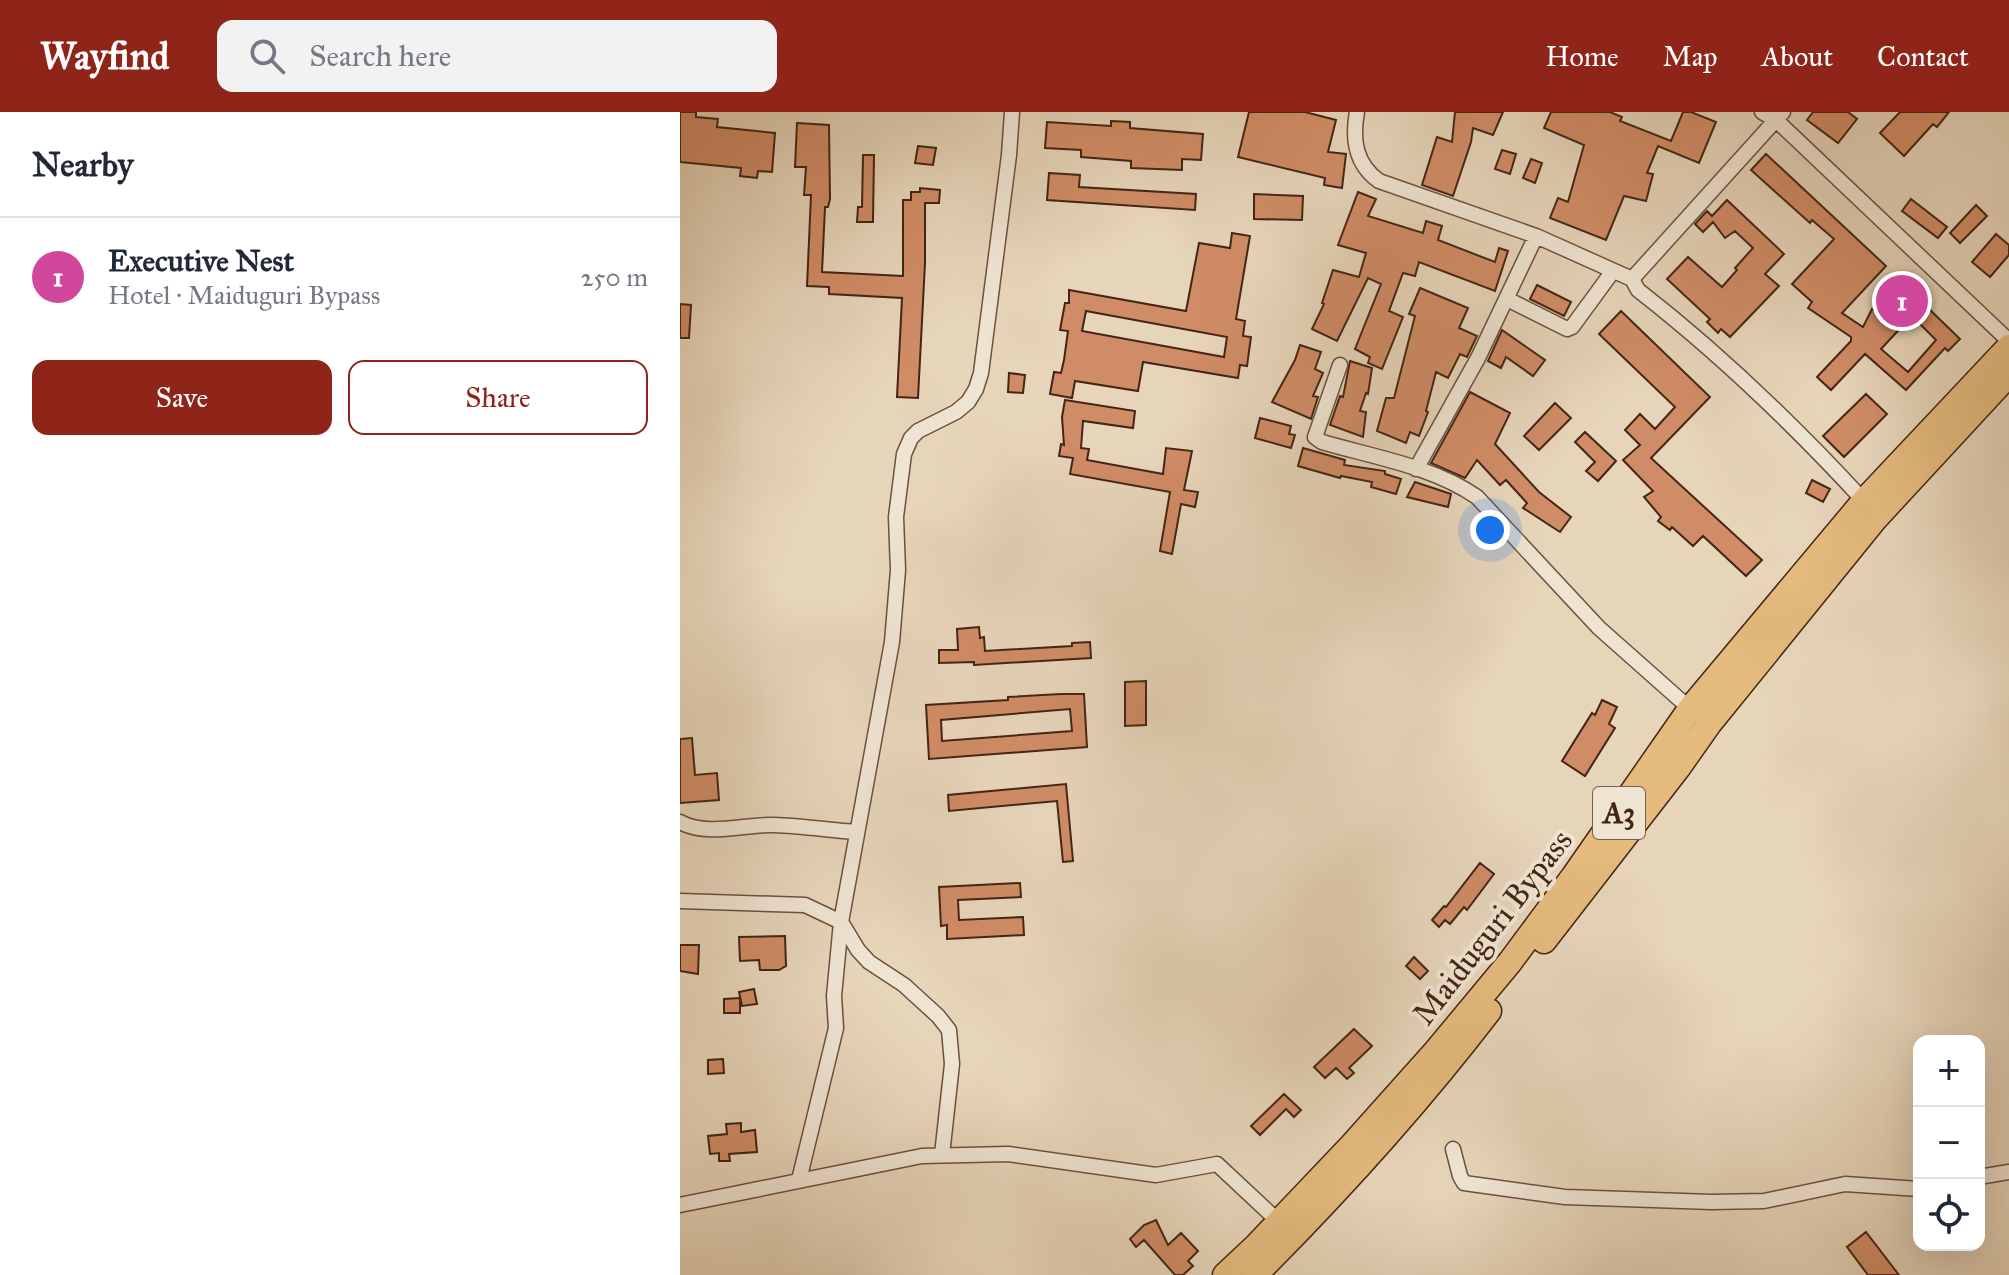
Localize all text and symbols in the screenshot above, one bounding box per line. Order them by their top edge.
search box [217,20,777,92]
text: Wayfind [40,33,169,79]
icon: search [245,34,289,78]
text: Search here [309,38,451,74]
text: Home [1546,39,1619,74]
text: Map [1663,39,1717,74]
text: About [1761,39,1833,74]
text: Contact [1877,39,1969,74]
text: Nearby [32,144,134,185]
text: Executive Nest [108,243,294,279]
text: 1 [53,261,63,293]
text: 250 m [581,261,648,293]
pin: 1 [1876,271,1928,331]
text: Hotel · Maiduguri Bypass [108,279,380,311]
button: Save [32,360,332,435]
button: Share [348,360,648,435]
your location [1470,510,1510,550]
road number: A3 [1593,787,1645,839]
street label: Maiduguri Bypass [1404,822,1581,1033]
map controls [1913,1035,1985,1251]
button: + [1913,1035,1985,1107]
button: − [1913,1107,1985,1179]
button: locate [1913,1179,1985,1251]

